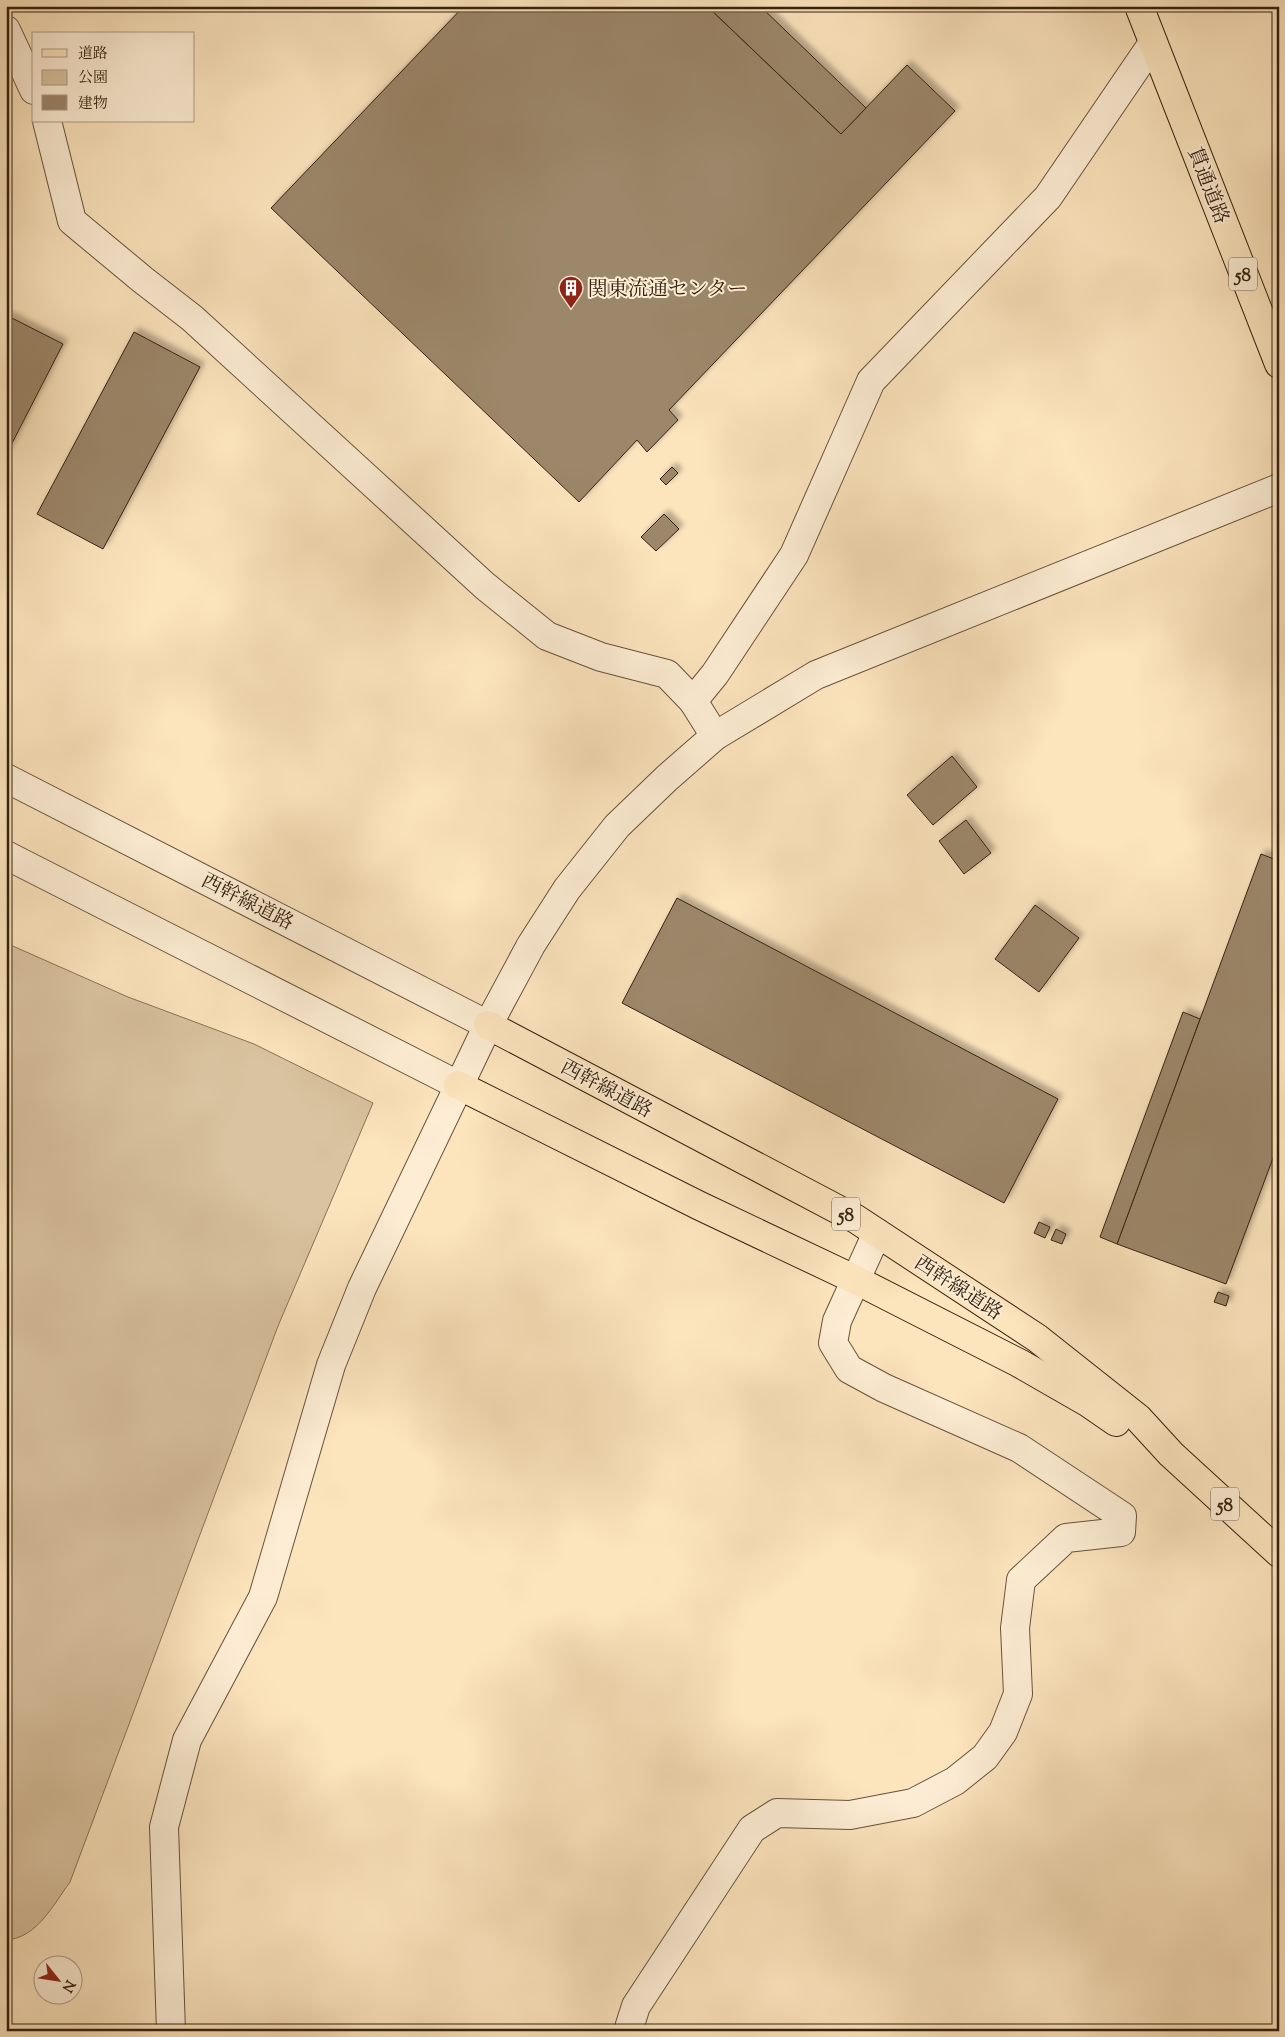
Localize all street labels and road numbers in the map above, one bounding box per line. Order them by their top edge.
street label: 貫通道路 [1179,143,1235,228]
road number: 58 [1229,258,1257,290]
street label: 西幹線道路 [196,868,298,939]
street label: 西幹線道路 [555,1054,657,1126]
road number: 58 [832,1198,860,1230]
street label: 西幹線道路 [908,1250,1007,1328]
road number: 58 [1211,1488,1239,1520]

